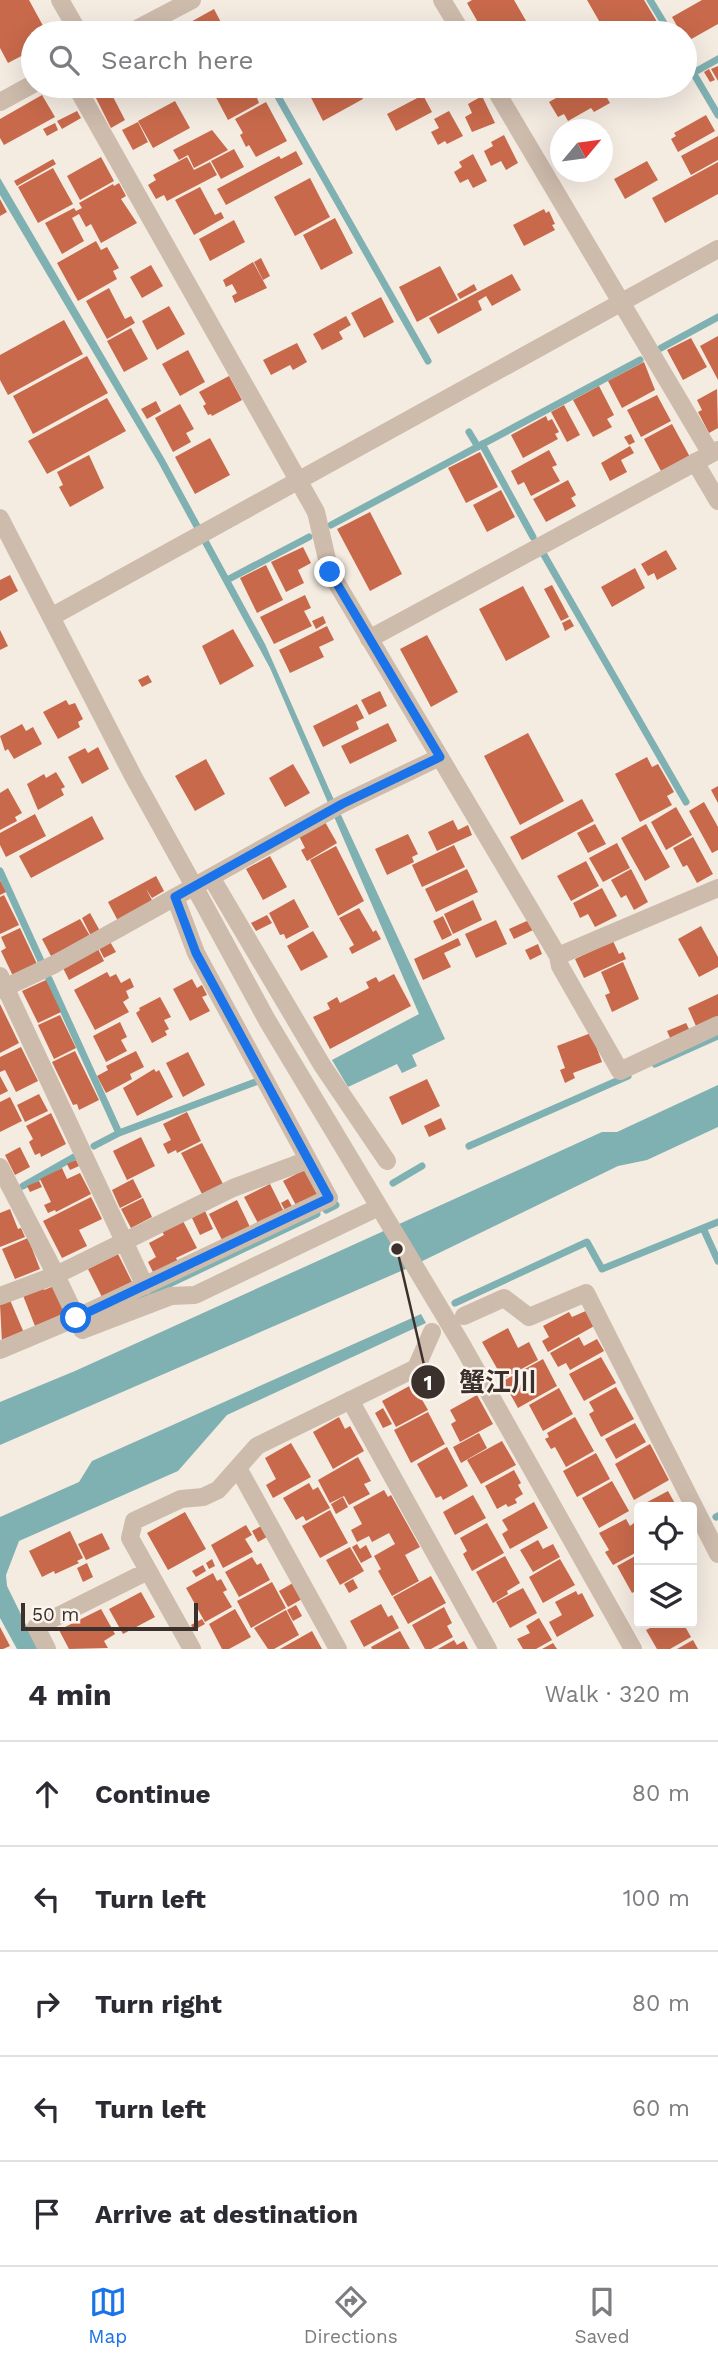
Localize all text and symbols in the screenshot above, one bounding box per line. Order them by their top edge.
search box [21,21,697,98]
icon: search [45,41,83,79]
text: Search here [101,45,253,75]
north arrow [550,119,613,182]
route end [314,556,345,587]
route start [60,1302,91,1333]
callout: 蟹江川 [410,1359,551,1406]
text: 蟹江川 [459,1367,537,1397]
text: 1 [423,1370,433,1395]
map controls [634,1502,697,1628]
button: locate [634,1502,697,1565]
button: layers [634,1565,697,1628]
scale bar [21,1600,198,1632]
text: 50 m [32,1603,79,1626]
text: 4 min [28,1677,112,1712]
text: Walk · 320 m [544,1681,690,1708]
icon: ahead [28,1775,66,1813]
text: Continue [95,1779,211,1809]
text: 80 m [632,1780,690,1807]
icon: left [28,1880,66,1918]
text: Turn left [95,1884,206,1914]
text: 100 m [623,1885,690,1912]
icon: right [28,1985,66,2023]
text: Turn right [95,1989,222,2019]
text: 80 m [632,1990,690,2017]
icon: left [28,2090,66,2128]
text: Turn left [95,2094,206,2124]
text: 60 m [632,2095,690,2122]
icon: arrive [28,2195,66,2233]
text: Arrive at destination [95,2199,358,2229]
tab: Map [88,2283,127,2348]
tab: Directions [304,2283,398,2348]
tab: Saved [574,2283,630,2348]

